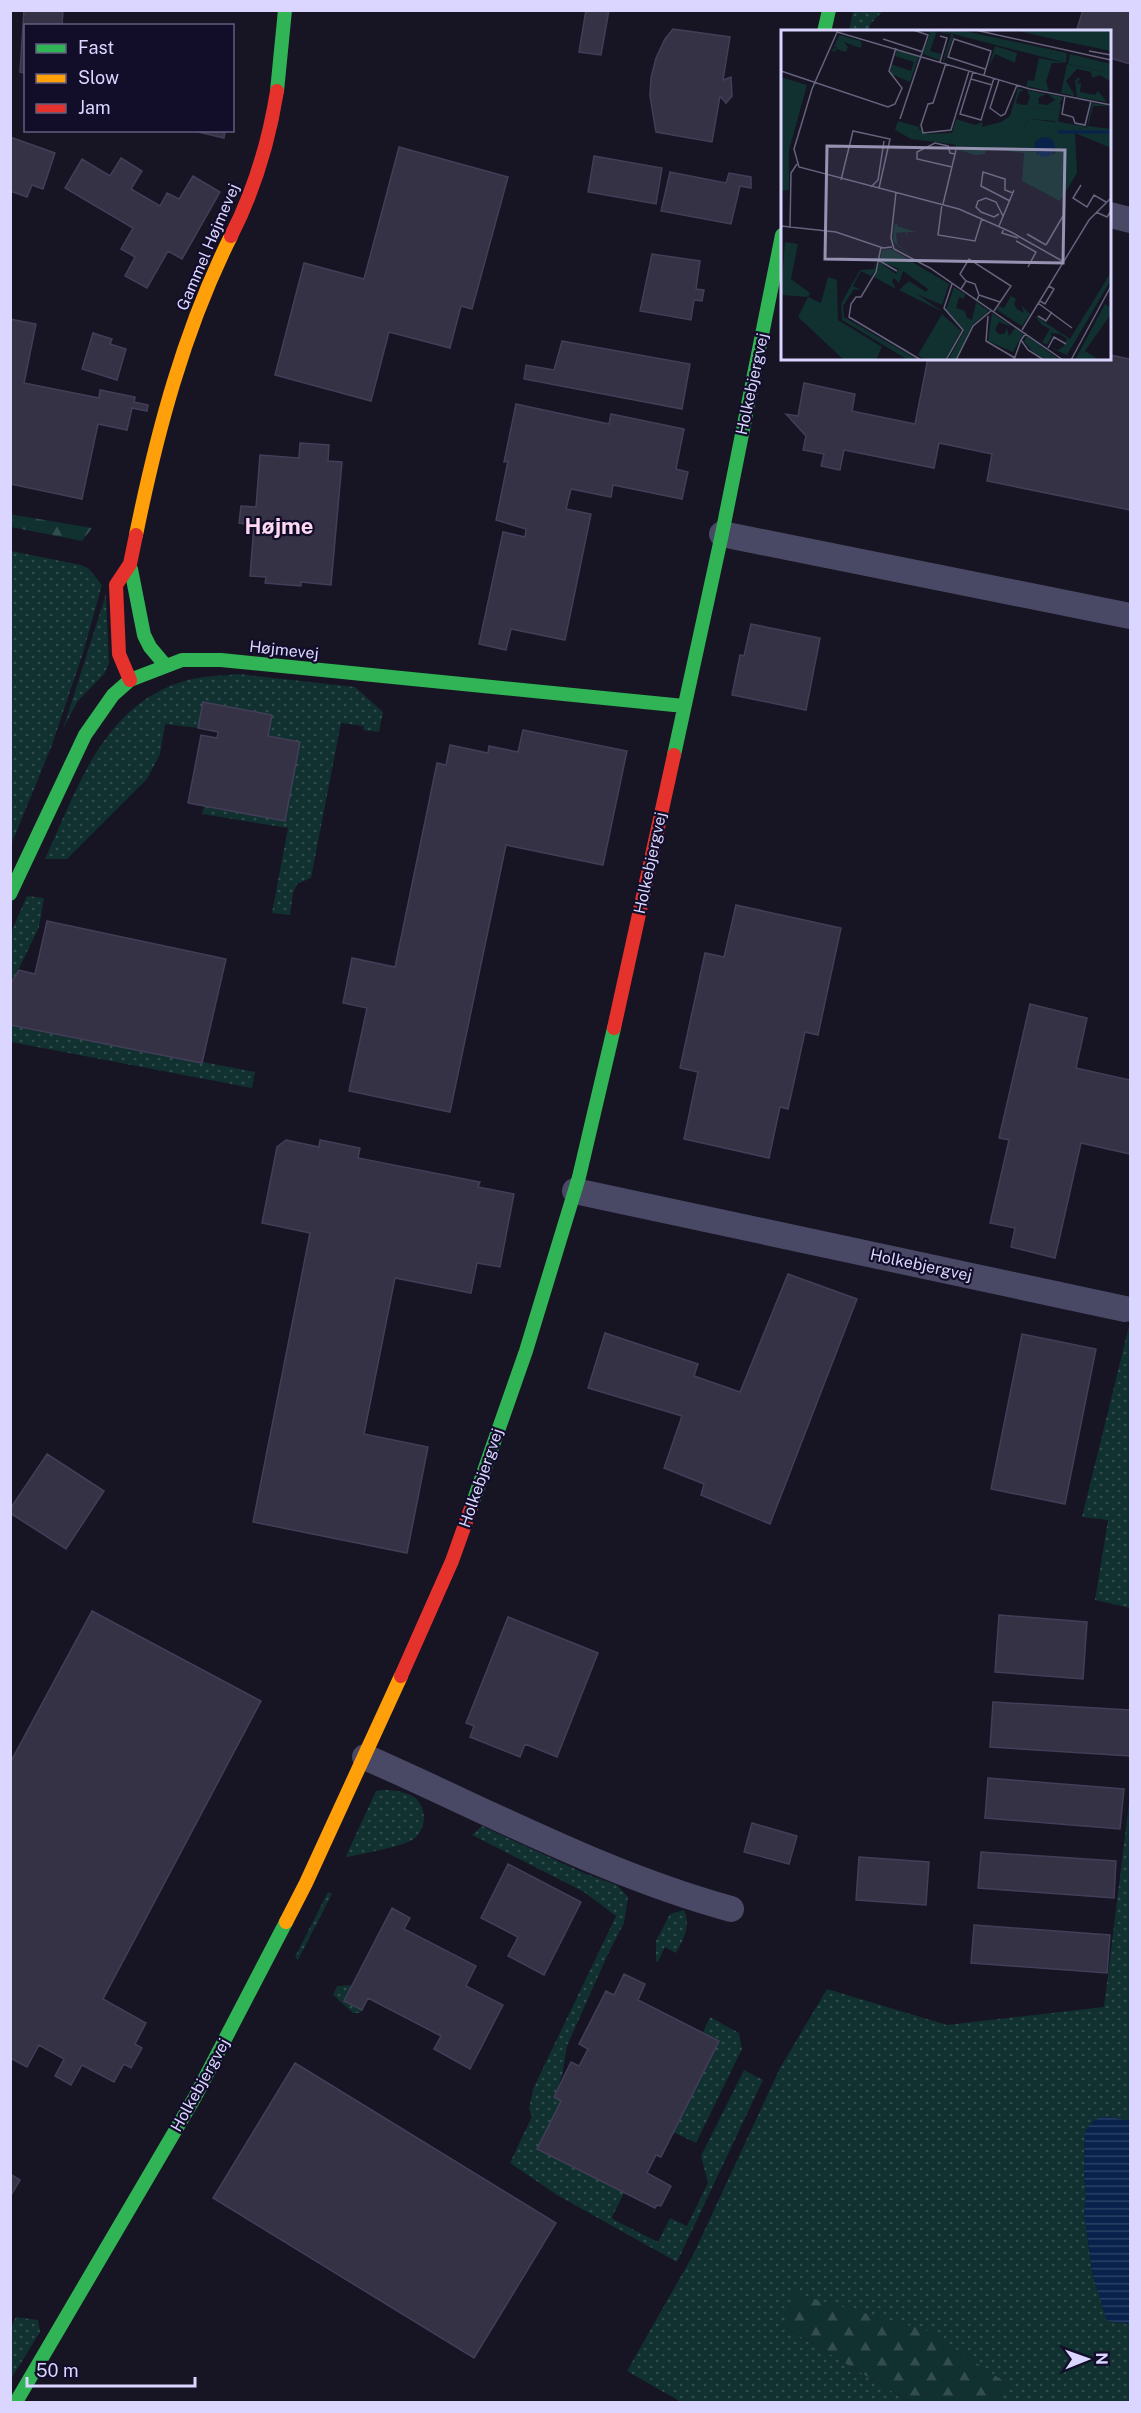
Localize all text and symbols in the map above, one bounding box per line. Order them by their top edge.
legend [24,24,234,132]
inset map [781,30,1111,360]
text: Fast [78,37,114,58]
text: Slow [78,67,119,88]
text: Jam [78,97,111,118]
street label: Gammel Højmevej [173,181,243,313]
street label: Holkebjergvej [732,331,772,437]
district label: Højme [245,513,313,539]
street label: Højmevej [248,637,320,663]
street label: Holkebjergvej [630,810,670,916]
street label: Holkebjergvej [868,1245,974,1285]
street label: Holkebjergvej [455,1426,507,1530]
street label: Holkebjergvej [167,2035,233,2135]
north arrow [1057,2329,1117,2389]
scale bar [27,2350,195,2388]
text: N [1092,2352,1111,2365]
text: 50 m [36,2360,79,2381]

